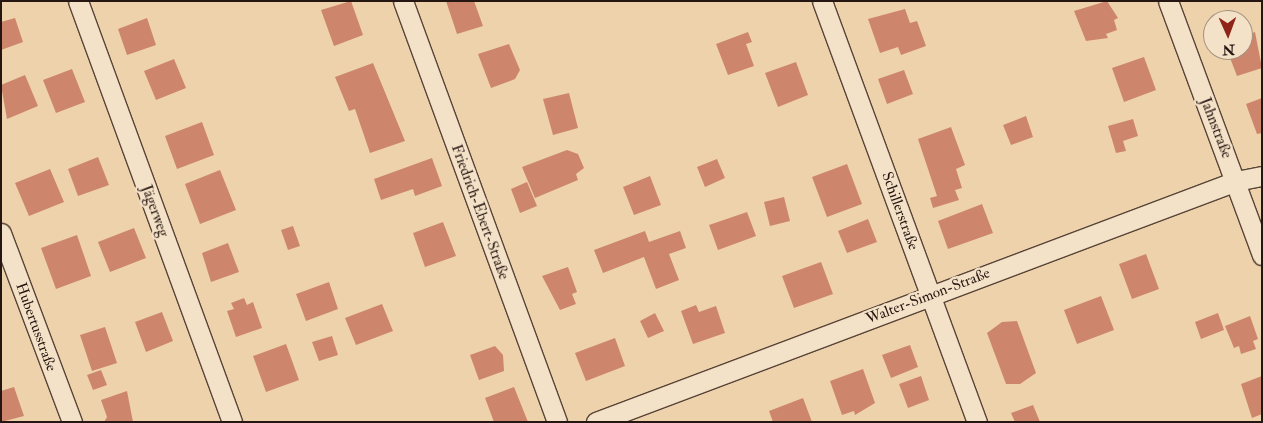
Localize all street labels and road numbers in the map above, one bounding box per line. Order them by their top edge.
street label: Jahnstraße [1196,95,1236,161]
street label: Friedrich-Ebert-Straße [447,142,513,282]
street label: Schillerstraße [878,169,922,253]
street label: Jägerweg [137,183,173,239]
street label: Walter-Simon-Straße [863,264,993,328]
street label: Hubertusstraße [12,280,60,374]

